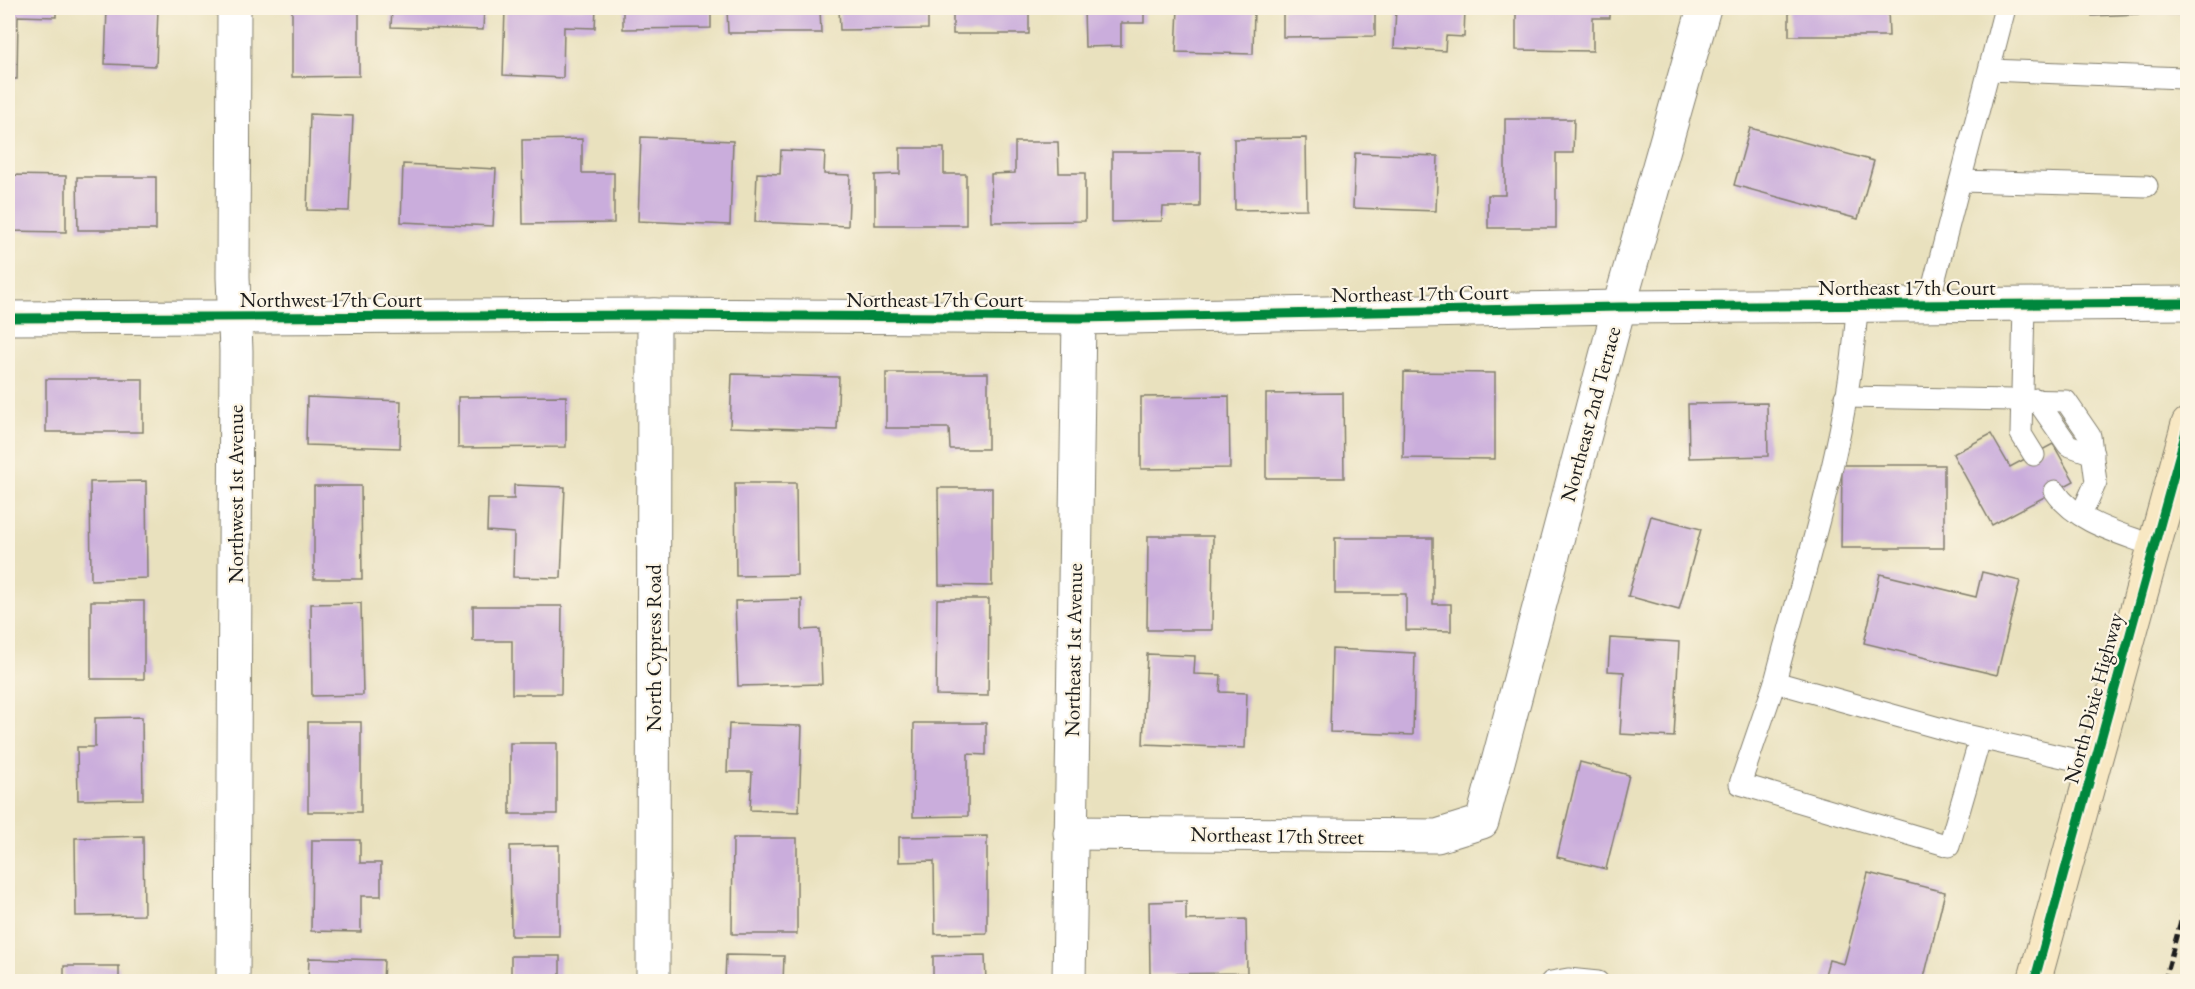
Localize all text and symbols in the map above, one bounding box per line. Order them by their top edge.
street label: Northeast 17th Court [1818,274,1996,301]
street label: Northeast 17th Court [1331,278,1509,308]
street label: Northwest 17th Court [240,286,423,313]
street label: Northeast 17th Court [846,286,1024,313]
street label: Northeast 2nd Terrace [1554,323,1626,505]
street label: Northwest 1st Avenue [222,405,249,583]
street label: Northeast 1st Avenue [1058,563,1088,737]
street label: North Cypress Road [640,564,667,732]
street label: North Dixie Highway [2057,609,2129,787]
street label: Northeast 17th Street [1190,820,1364,850]

